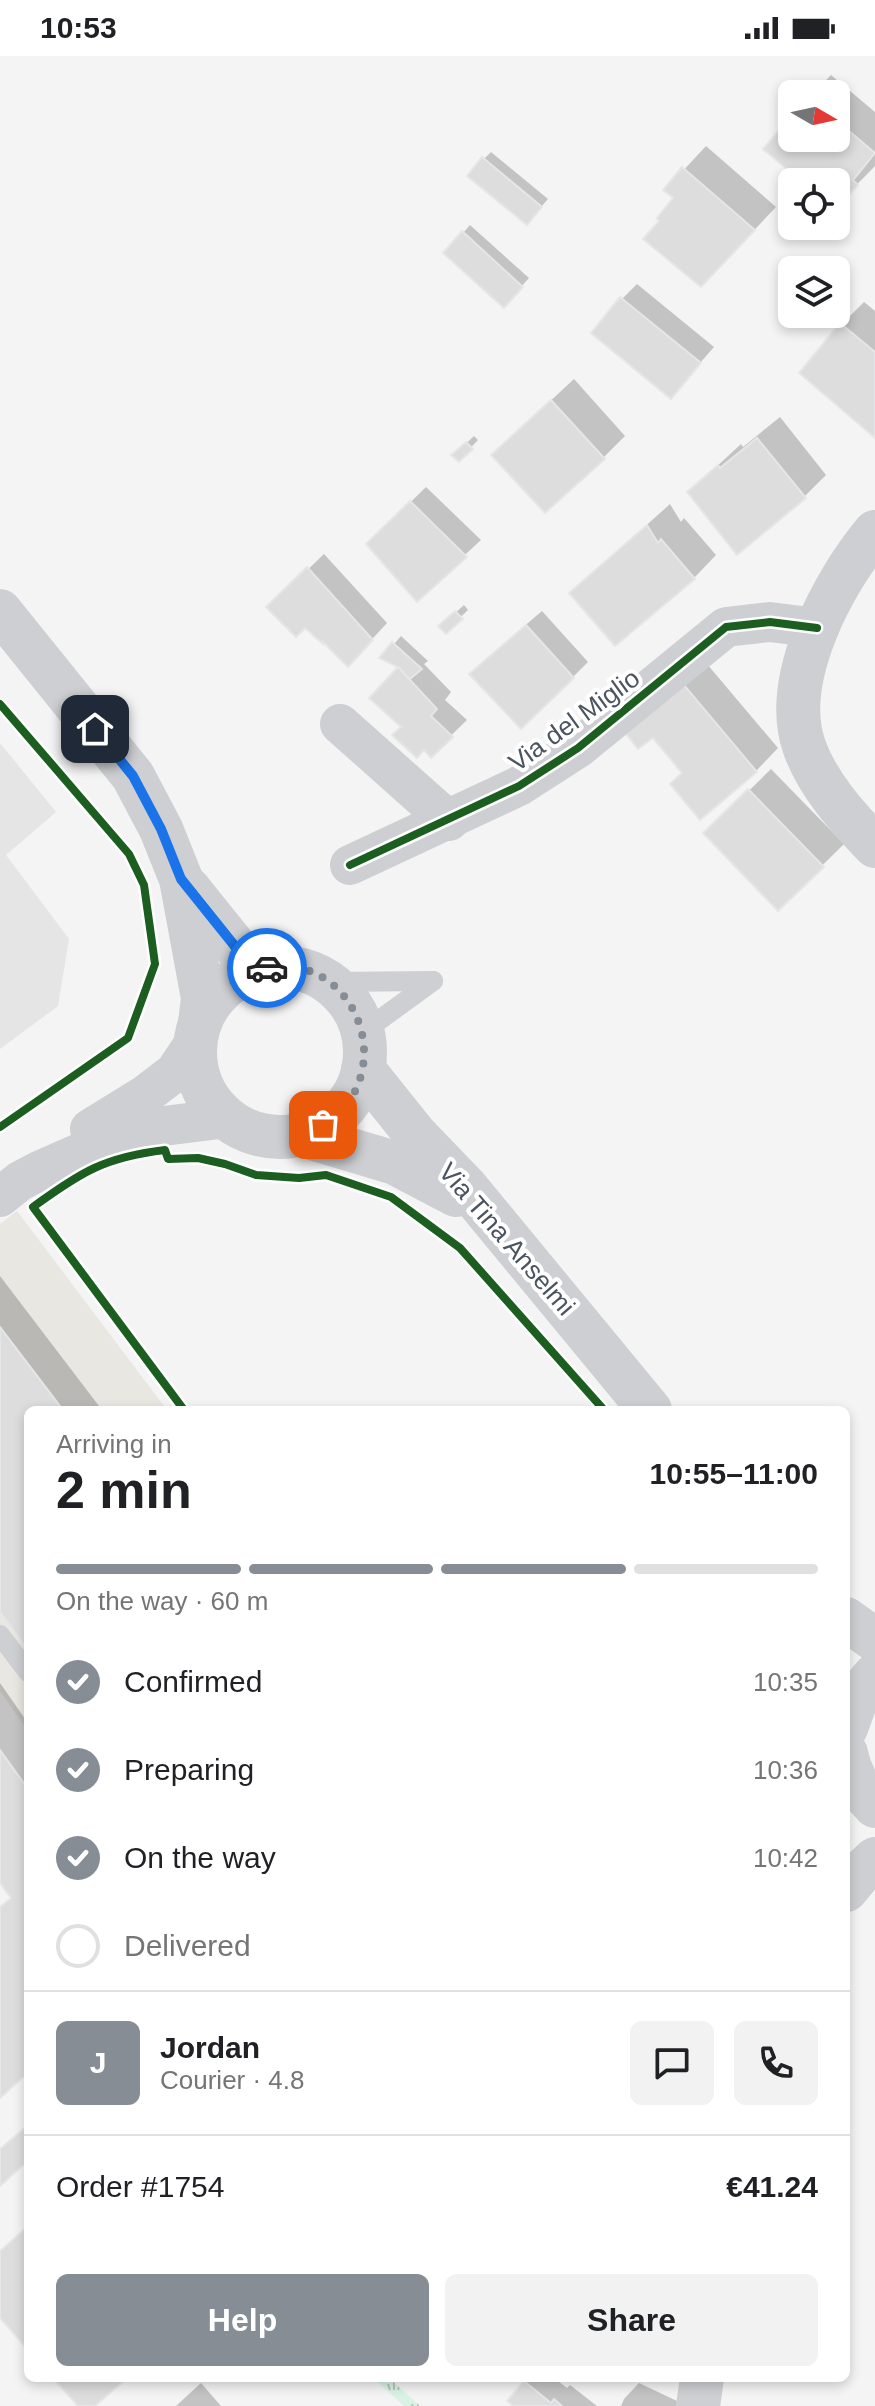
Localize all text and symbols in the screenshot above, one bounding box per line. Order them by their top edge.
text: 10:53 [40,11,117,44]
north arrow [778,80,850,152]
map controls [778,80,850,328]
button: locate [778,168,850,240]
button: layers [778,256,850,328]
street label: Via del Miglio [503,663,645,777]
pin [61,695,129,763]
icon: home [73,707,117,751]
courier [227,928,307,1008]
icon: car [245,946,289,990]
pin [289,1091,357,1159]
icon: bag [301,1103,345,1147]
street label: Via Tina Anselmi [433,1157,581,1321]
text: Arriving in [56,1429,172,1459]
text: 10:55–11:00 [650,1457,818,1490]
text: 2 min [56,1461,192,1519]
text: On the way · 60 m [56,1586,268,1616]
icon: check [56,1660,100,1704]
text: Confirmed [124,1665,262,1698]
text: 10:35 [753,1667,818,1697]
icon: check [56,1748,100,1792]
text: Preparing [124,1753,254,1786]
text: 10:36 [753,1755,818,1785]
icon: check [56,1836,100,1880]
text: On the way [124,1841,276,1874]
text: 10:42 [753,1843,818,1873]
text: Delivered [124,1929,251,1962]
button: chat [630,2021,714,2105]
button: phone [734,2021,818,2105]
text: Jordan [160,2031,260,2064]
text: J [90,2046,106,2079]
text: Courier · 4.8 [160,2065,305,2095]
text: Order #1754 [56,2170,224,2203]
text: €41.24 [726,2170,818,2203]
button: Help [56,2274,429,2366]
button: Share [445,2274,818,2366]

